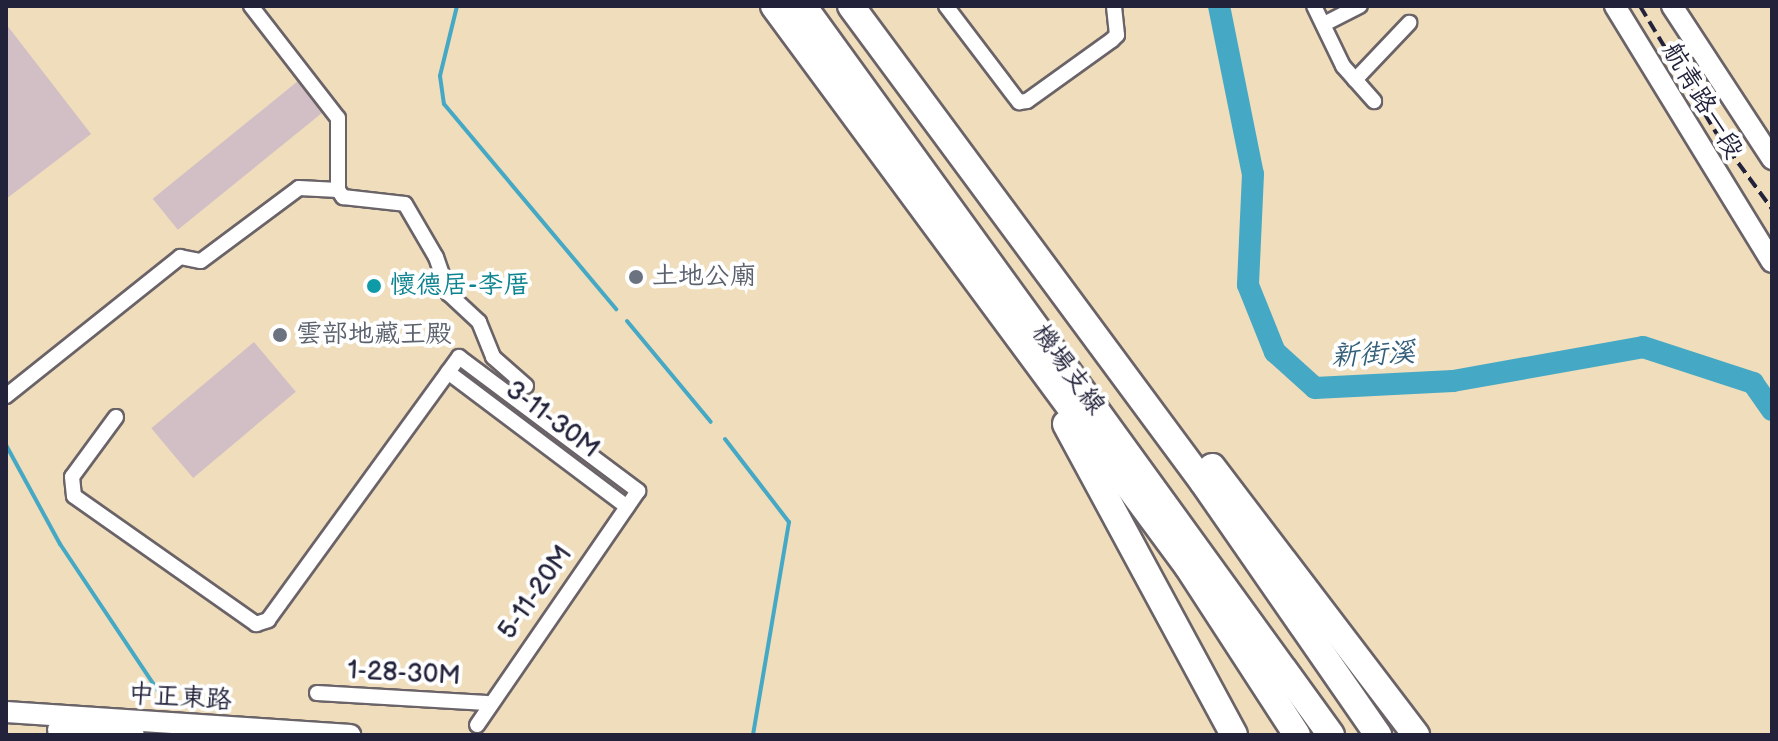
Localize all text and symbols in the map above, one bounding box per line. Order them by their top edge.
street label: 航青路一段 [1655,37,1749,165]
place label: 土地公廟 [652,261,756,293]
marker: 土地公廟 [627,268,645,286]
place label: 懷德居-李厝 [390,270,530,302]
marker: 懷德居-李厝 [365,277,383,295]
place label: 雲部地藏王殿 [296,319,452,351]
street label: 機場支線 [1025,319,1111,421]
marker: 雲部地藏王殿 [271,326,289,344]
water label: 新街溪 [1330,336,1416,374]
street label: 3-11-30M [499,375,605,465]
street label: 5-11-20M [493,540,579,646]
street label: 1-28-30M [347,655,461,693]
street label: 中正東路 [127,679,233,717]

